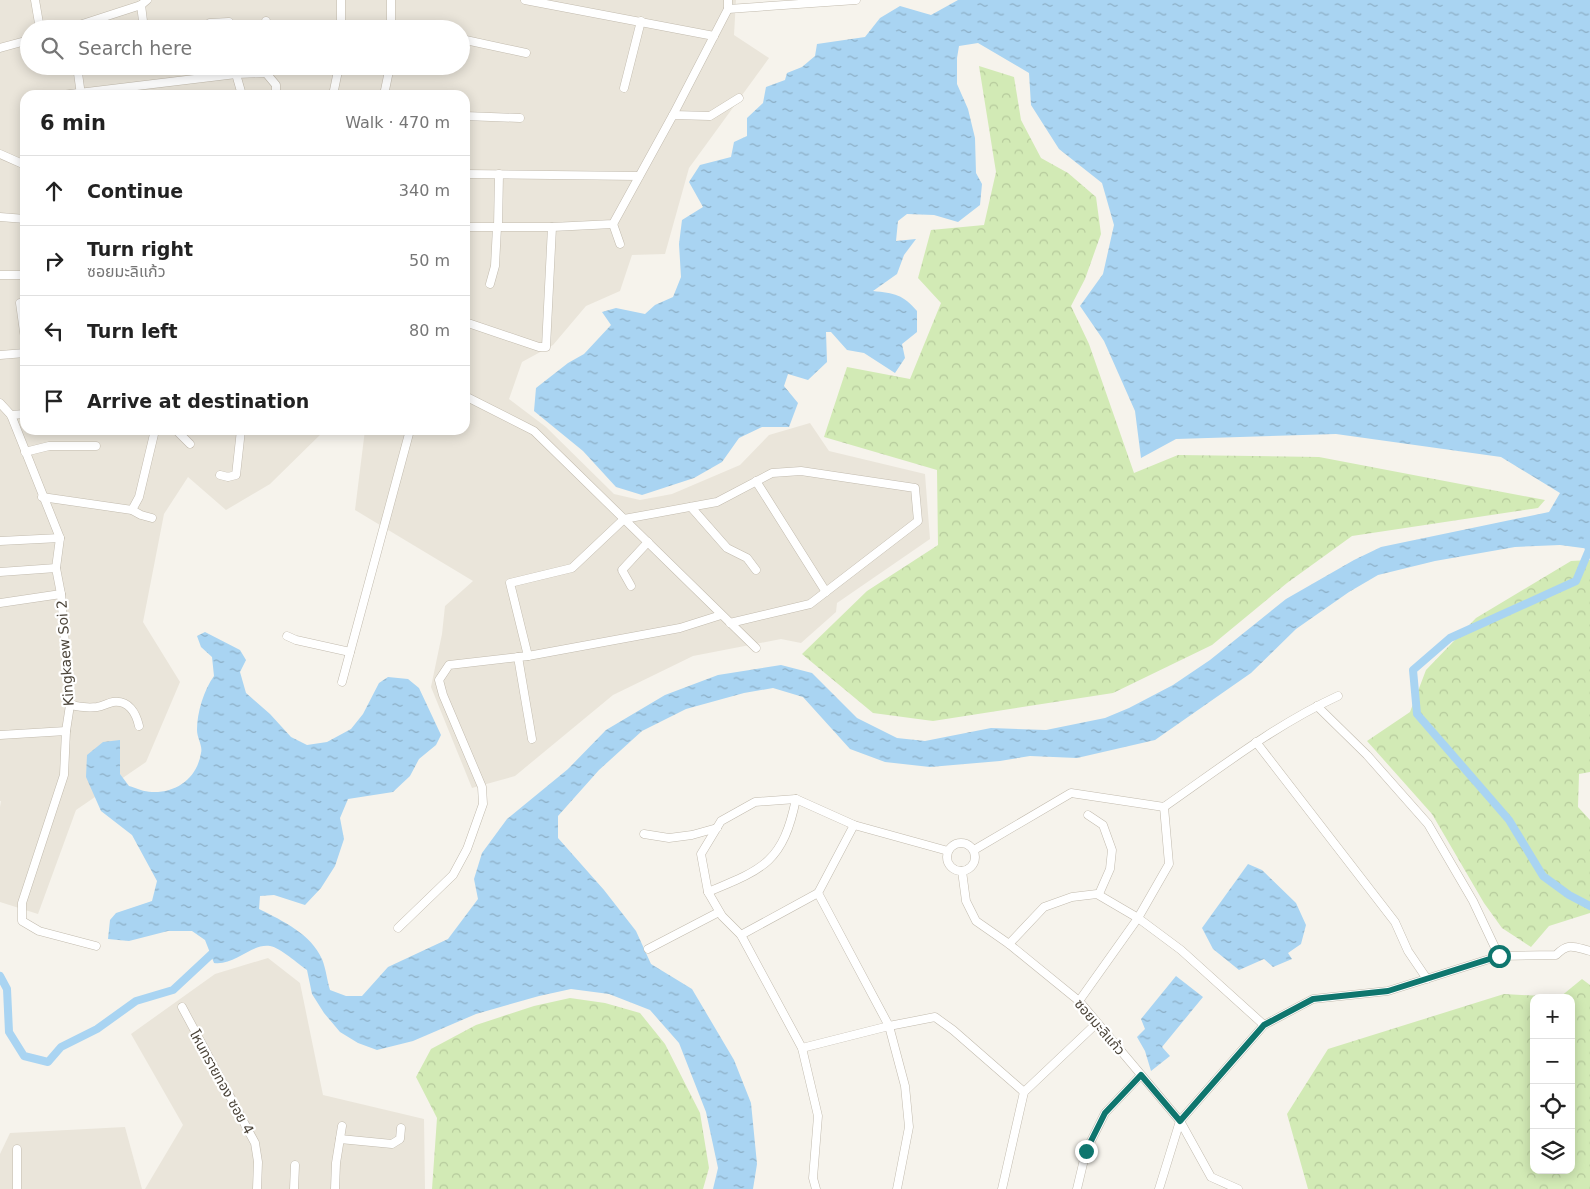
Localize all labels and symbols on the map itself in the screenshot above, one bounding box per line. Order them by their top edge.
street label: Kingkaew Soi 2 [53,599,77,707]
route start [1488,945,1511,968]
street label: ซอยมะลิแก้ว [1071,996,1129,1058]
street label: โหนทรายทอง ซอย 4 [187,1027,257,1137]
route end [1075,1140,1098,1163]

